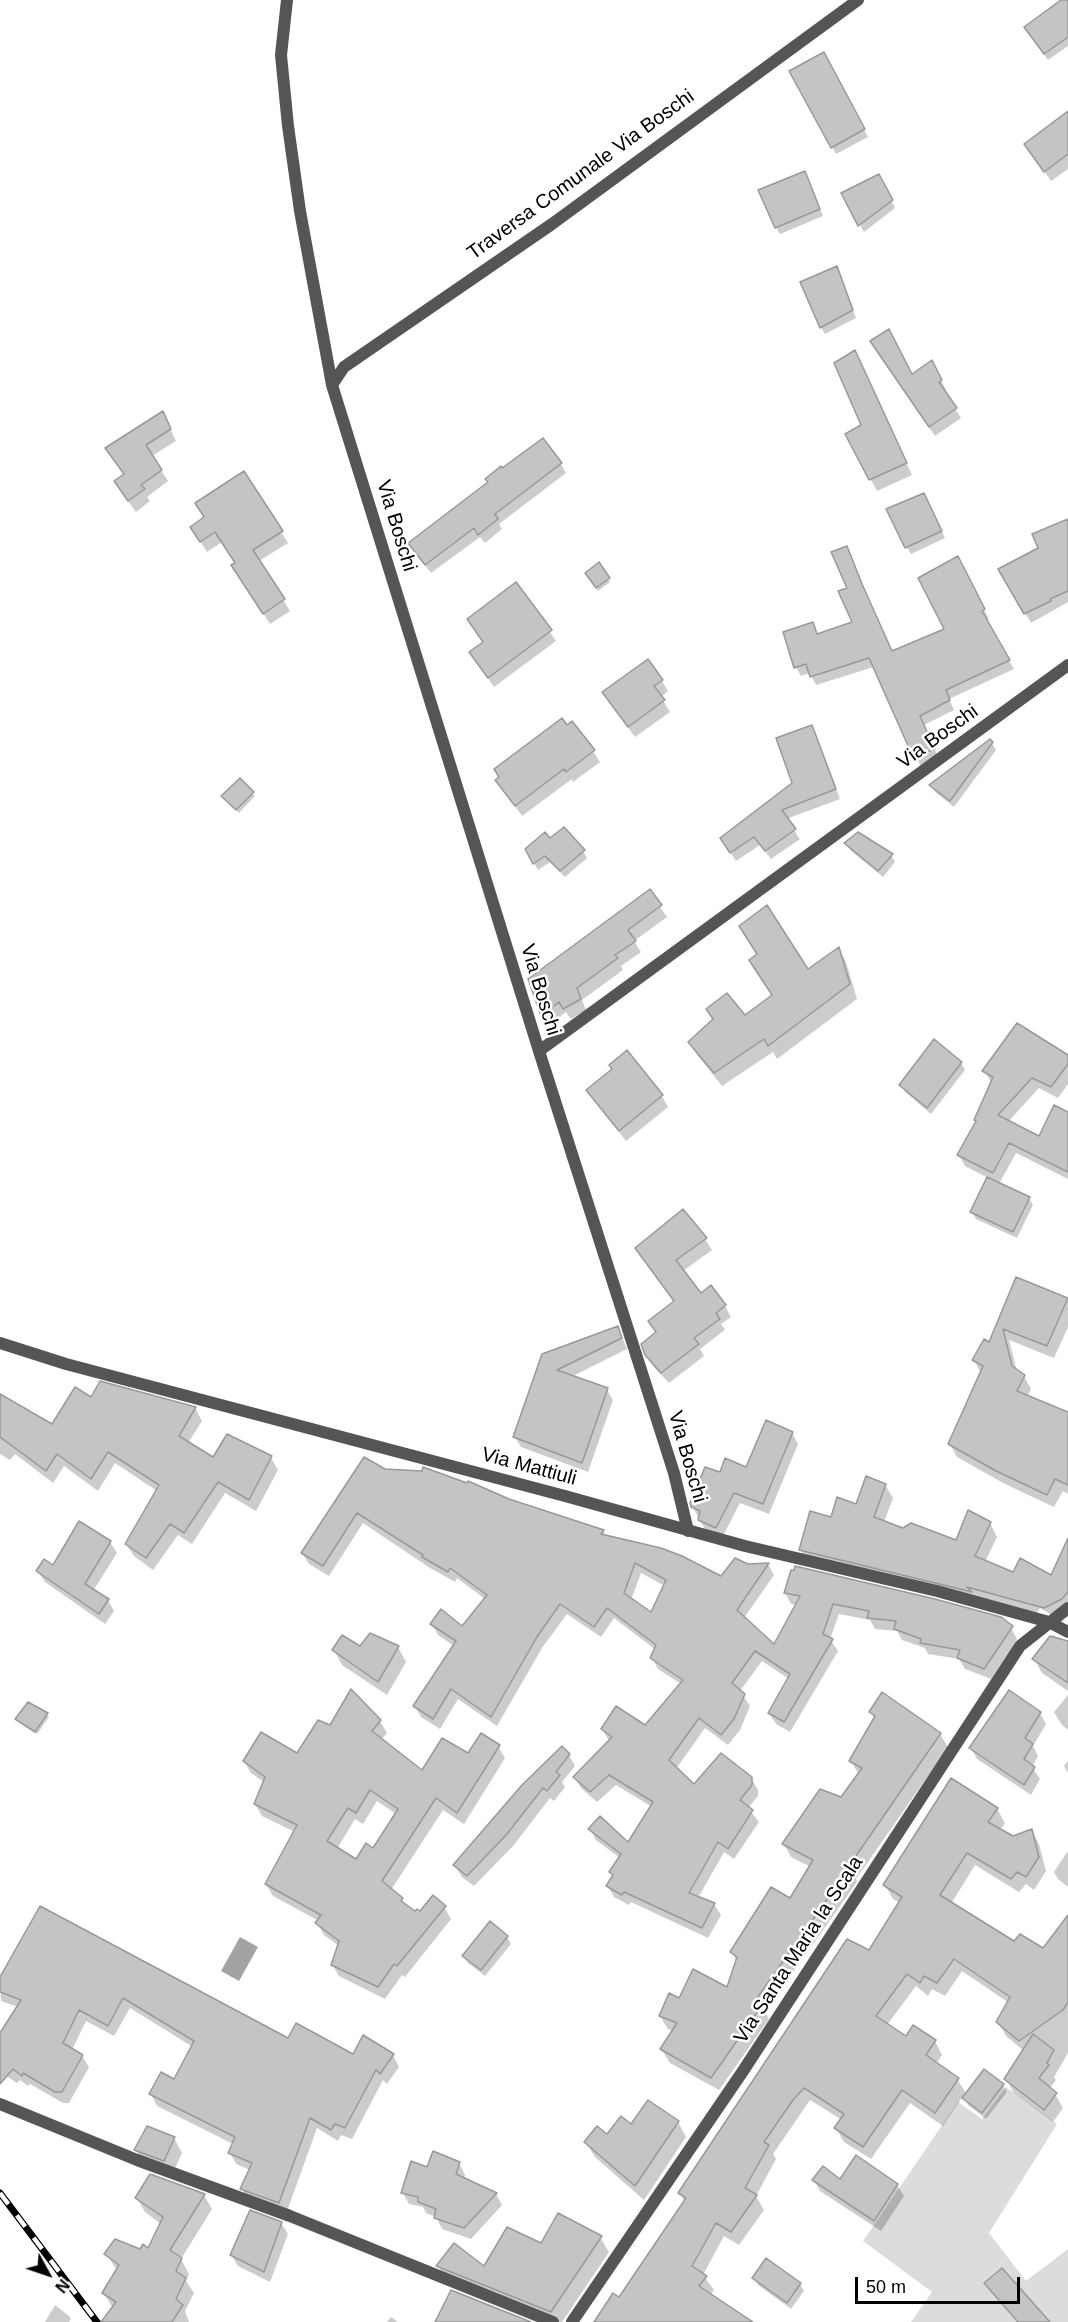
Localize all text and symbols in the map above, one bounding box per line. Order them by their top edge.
street label: Traversa Comunale Via Boschi [463,85,699,265]
street label: Via Boschi [371,477,421,575]
street label: Via Boschi [893,700,983,774]
street label: Via Boschi [515,941,565,1039]
street label: Via Boschi [662,1408,712,1506]
street label: Via Mattiuli [479,1443,579,1491]
street label: Via Santa Maria la Scala [729,1852,869,2048]
north arrow [18,2244,78,2304]
scale bar [858,2265,1023,2303]
text: N [52,2276,72,2296]
text: 50 m [866,2277,906,2297]

